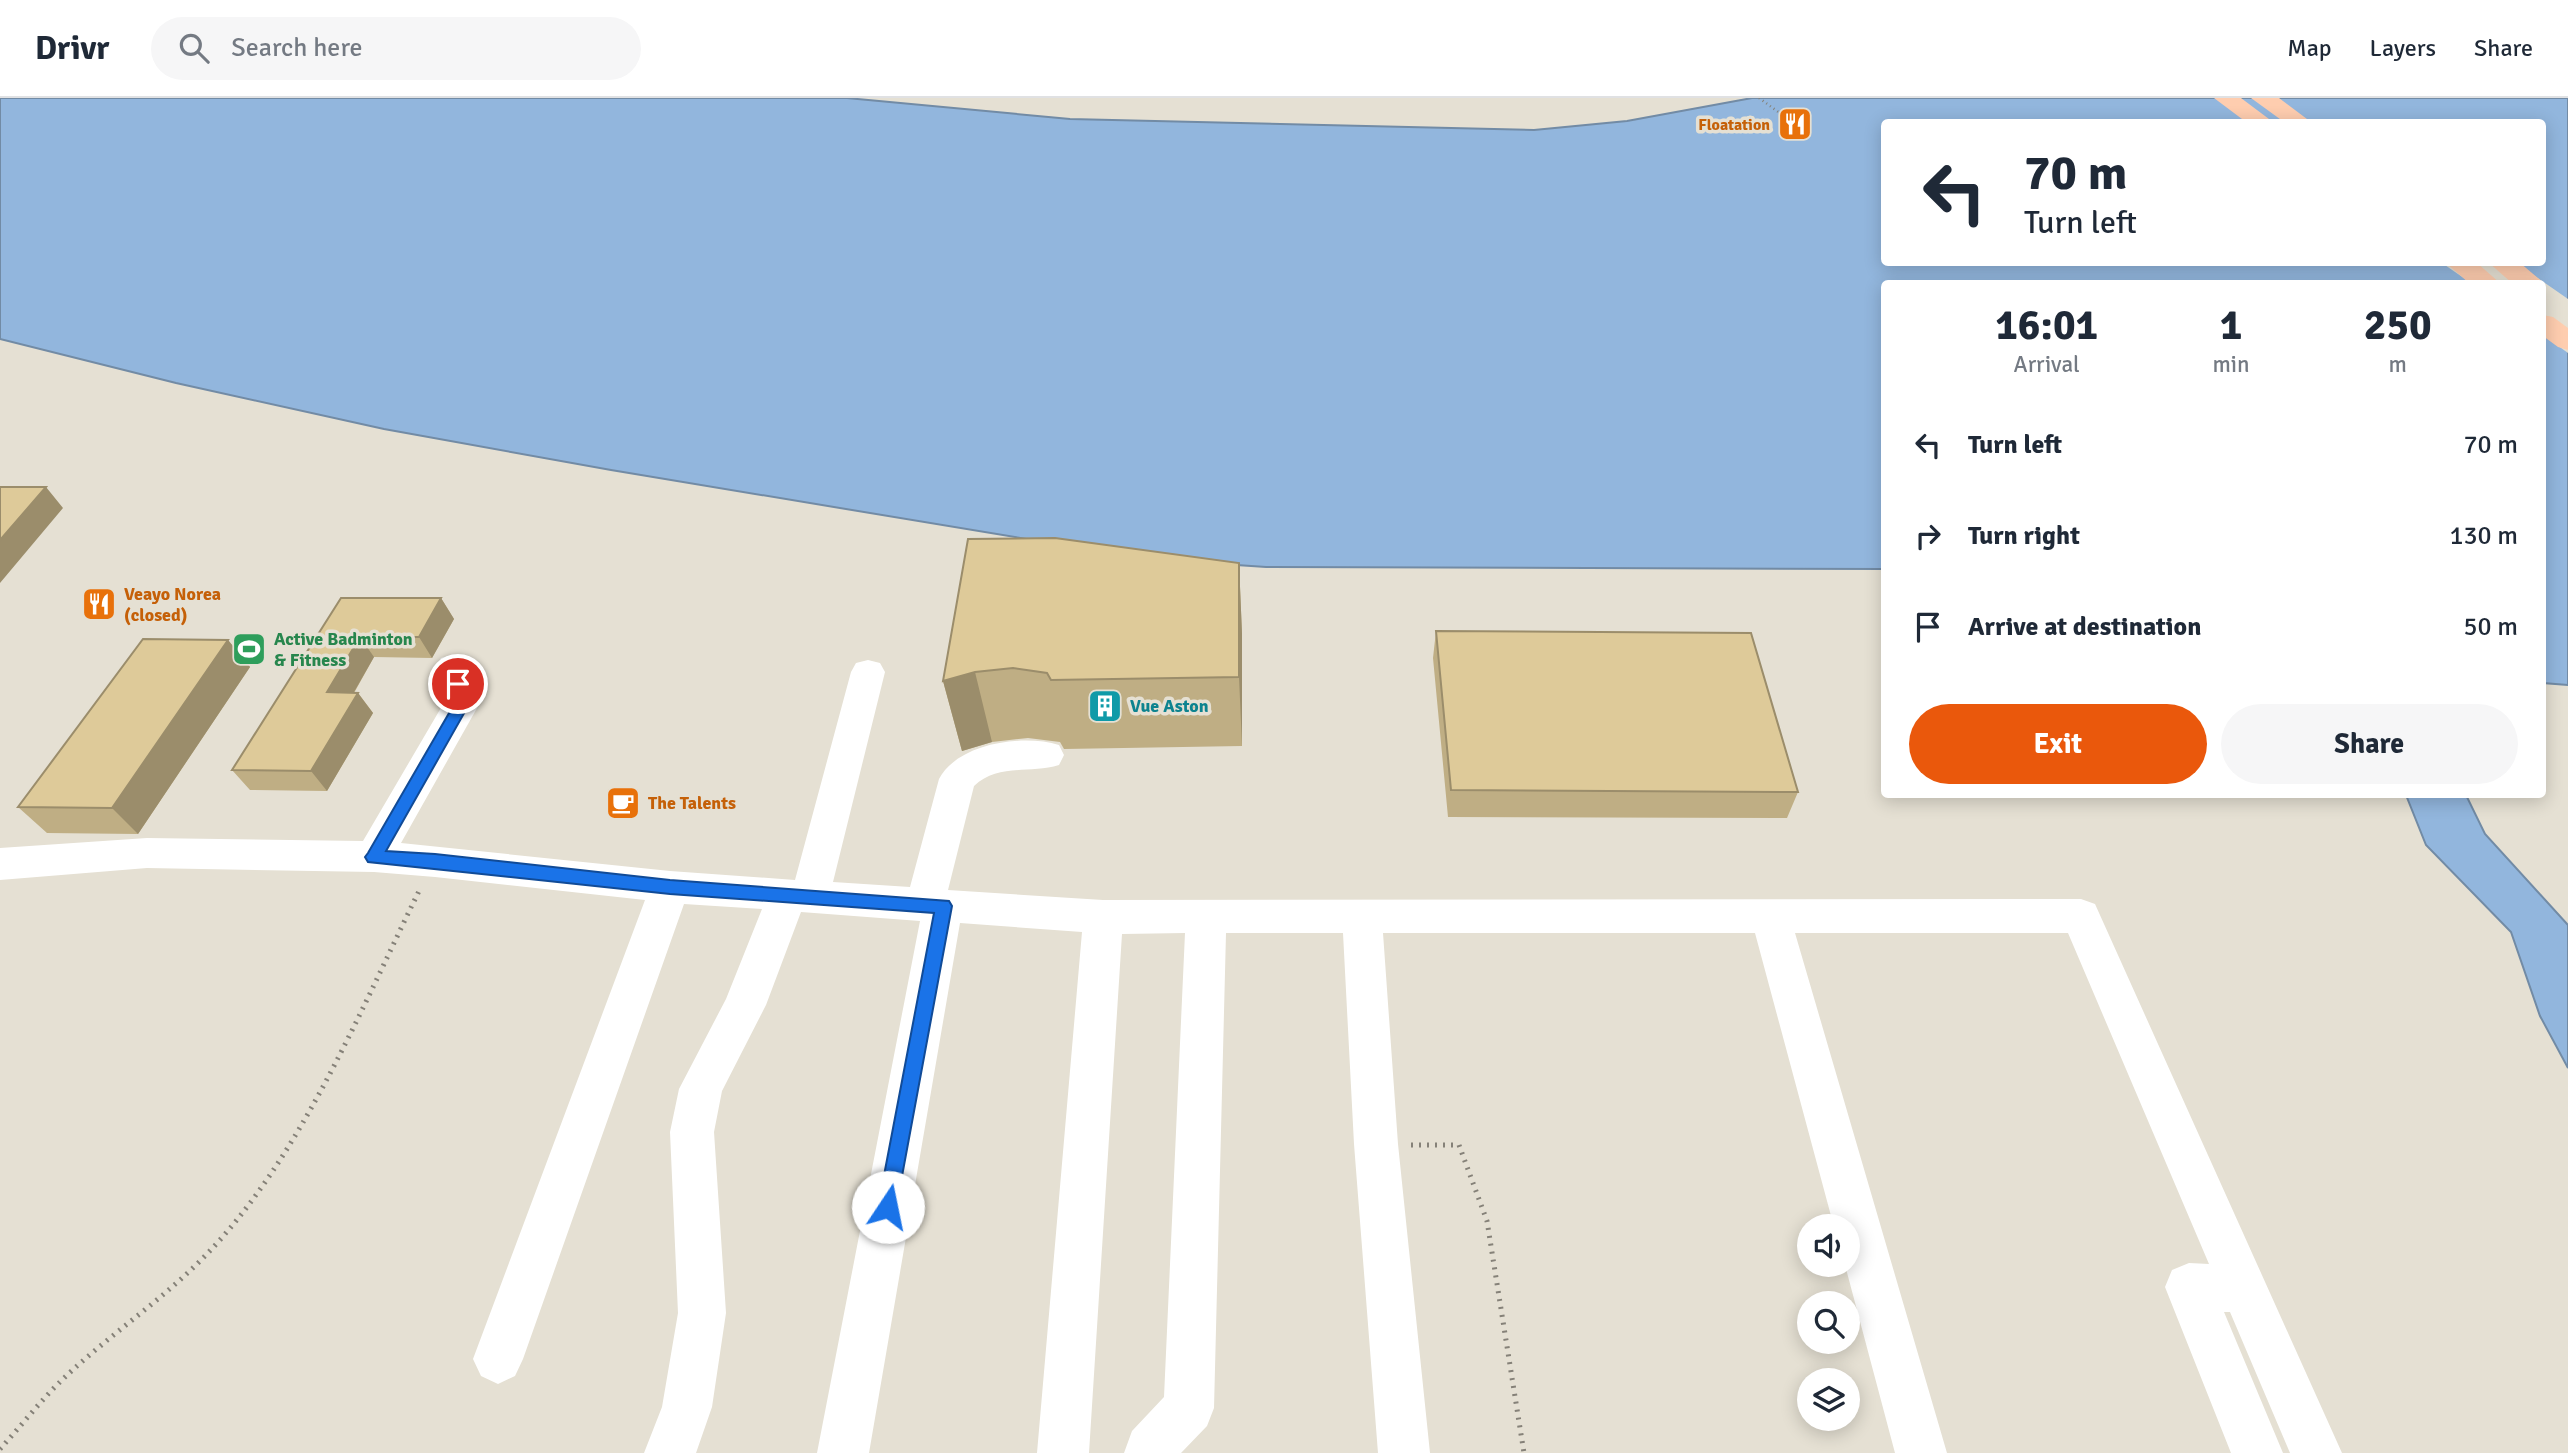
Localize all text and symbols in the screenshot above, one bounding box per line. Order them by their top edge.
search box [151,17,641,80]
text: Drivr [35,28,109,69]
icon: search [175,29,213,67]
text: Search here [231,32,362,64]
text: Map [2287,33,2332,63]
text: Layers [2370,33,2436,63]
text: Share [2474,33,2533,63]
restaurant icon: Floatation [1776,105,1814,143]
place label: Floatation [1698,115,1770,135]
text: 70 m [2024,143,2127,203]
icon: left [1909,147,2000,238]
text: Turn left [2024,203,2137,242]
text: 16:01 [1995,300,2098,351]
text: 1 [2220,300,2242,351]
text: 250 [2364,300,2432,351]
text: Arrival [2014,350,2080,379]
text: min [2212,350,2250,379]
text: m [2389,350,2407,379]
icon: left [1909,426,1947,464]
text: Turn left [1968,429,2062,461]
text: 70 m [2463,429,2518,461]
icon: right [1909,517,1947,555]
text: Turn right [1968,520,2080,552]
text: 130 m [2449,520,2518,552]
place label: Veayo Norea (closed) [124,583,221,626]
restaurant icon: Veayo Norea (closed) [80,585,118,623]
icon: arrive [1909,608,1947,646]
text: Arrive at destination [1968,611,2201,643]
text: 50 m [2463,611,2518,643]
place label: Active Badminton & Fitness [274,628,413,671]
sports icon: Active Badminton & Fitness [230,630,268,668]
pin [428,654,488,714]
icon: arrive [439,665,477,703]
building icon: Vue Aston [1086,687,1124,725]
place label: Vue Aston [1130,695,1209,717]
button: Exit [1909,704,2207,784]
button: Share [2221,704,2518,784]
cafe icon: The Talents [604,784,642,822]
place label: The Talents [648,792,736,814]
position arrow [851,1170,925,1244]
map controls [1797,1214,1860,1431]
button: sound [1797,1214,1860,1277]
button: search [1797,1291,1860,1354]
button: layers [1797,1368,1860,1431]

